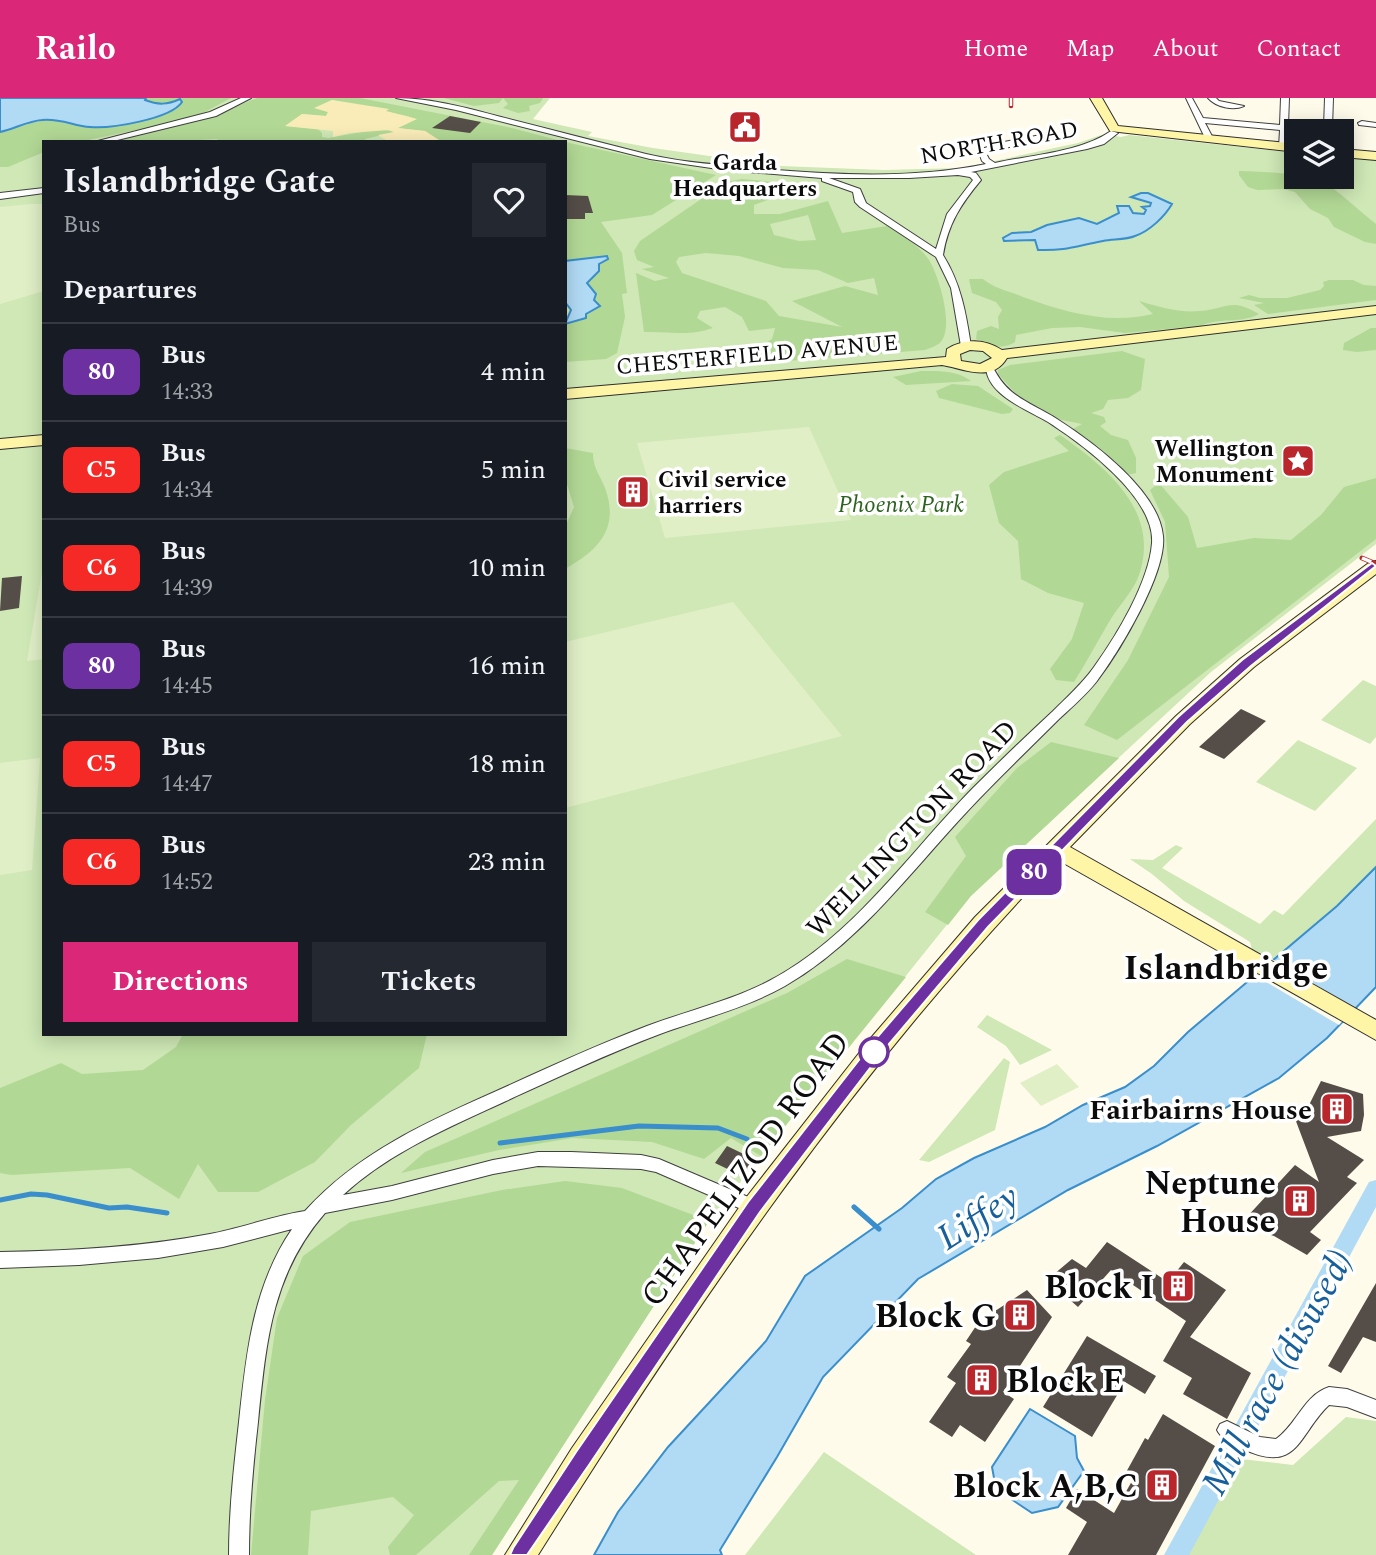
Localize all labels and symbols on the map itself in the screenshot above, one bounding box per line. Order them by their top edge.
public building icon: Garda Headquarters [726,108,764,146]
street label: NORTH ROAD [917,112,1081,175]
place label: Garda Headquarters [673,146,817,207]
street label: CHESTERFIELD AVENUE [615,326,900,385]
place label: Wellington Monument [1155,432,1274,493]
place icon: Wellington Monument [1279,442,1317,480]
place label: Civil service harriers [658,463,787,524]
building icon: Civil service harriers [614,473,652,511]
park label: Phoenix Park [838,488,964,523]
street label: WELLINGTON ROAD [796,710,1028,948]
line badge: 80 [1002,849,1066,895]
district label: Islandbridge [1124,942,1328,995]
street label: CHAPELIZOD ROAD [628,1021,863,1317]
unlabelled marker [859,1037,889,1067]
place label: Fairbairns House [1089,1089,1312,1132]
building icon: Fairbairns House [1318,1090,1356,1128]
place label: Neptune House [1144,1159,1276,1247]
water label: Liffey [926,1170,1031,1265]
building icon: Neptune House [1281,1182,1319,1220]
water label: Mill race (disused) [1187,1240,1368,1506]
place label: Block I [1044,1263,1154,1313]
building icon: Block I [1159,1267,1197,1305]
place label: Block G [875,1292,996,1342]
building icon: Block G [1001,1296,1039,1334]
place label: Block E [1006,1357,1125,1407]
building icon: Block E [963,1361,1001,1399]
place label: Block A,B,C [953,1462,1138,1512]
building icon: Block A,B,C [1143,1466,1181,1504]

